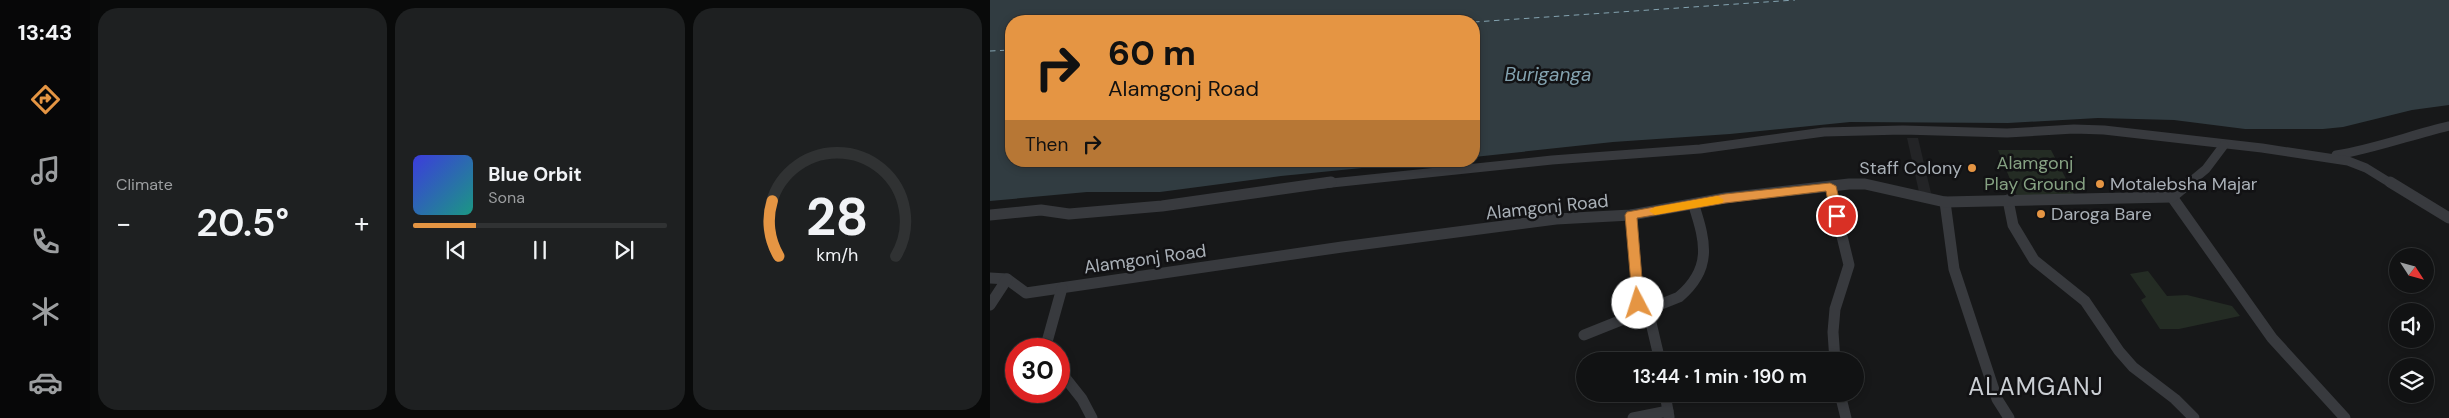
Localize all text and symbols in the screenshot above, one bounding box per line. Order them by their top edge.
text: 13:43 [18,18,72,47]
text: 60 m [1108,30,1196,76]
icon: right [1025,35,1090,100]
water label: Buriganga [1505,62,1591,87]
text: Alamgonj Road [1108,74,1259,103]
icon: directions [28,82,63,117]
icon: right [1078,130,1106,158]
text: Then [1025,132,1068,157]
park label: Alamgonj Play Ground [1984,151,2086,196]
icon: music [28,153,63,188]
place label: Staff Colony [1859,156,1962,180]
text: Blue Orbit [488,162,582,187]
marker: Staff Colony [1966,162,1978,174]
place label: Motalebsha Majar [2110,172,2258,196]
text: Climate [116,174,173,195]
marker: Motalebsha Majar [2094,178,2106,190]
text: 28 [806,183,869,251]
text: Sona [488,187,525,208]
street label: Alamgonj Road [1484,189,1610,225]
pin [1816,195,1858,237]
text: 20.5° [196,198,289,248]
icon: arrive [1823,202,1851,230]
place label: Daroga Bare [2051,202,2152,226]
text: − [116,205,131,242]
text: + [354,205,369,242]
marker: Daroga Bare [2035,208,2047,220]
icon: phone [28,224,63,259]
icon: previous [442,236,470,264]
icon: pause [526,236,554,264]
icon: next [610,236,638,264]
street label: Alamgonj Road [1082,239,1208,279]
text: km/h [816,243,858,267]
north arrow [2389,248,2434,292]
map controls [2389,248,2434,403]
position arrow [1611,276,1663,328]
icon: climate [28,294,63,329]
button: sound [2389,303,2434,348]
speed limit sign: 30 [1005,338,1070,403]
button: layers [2389,358,2434,403]
text: 13:44 · 1 min · 190 m [1633,364,1807,389]
icon: car [28,365,63,400]
district label: ALAMGANJ [1968,371,2104,402]

